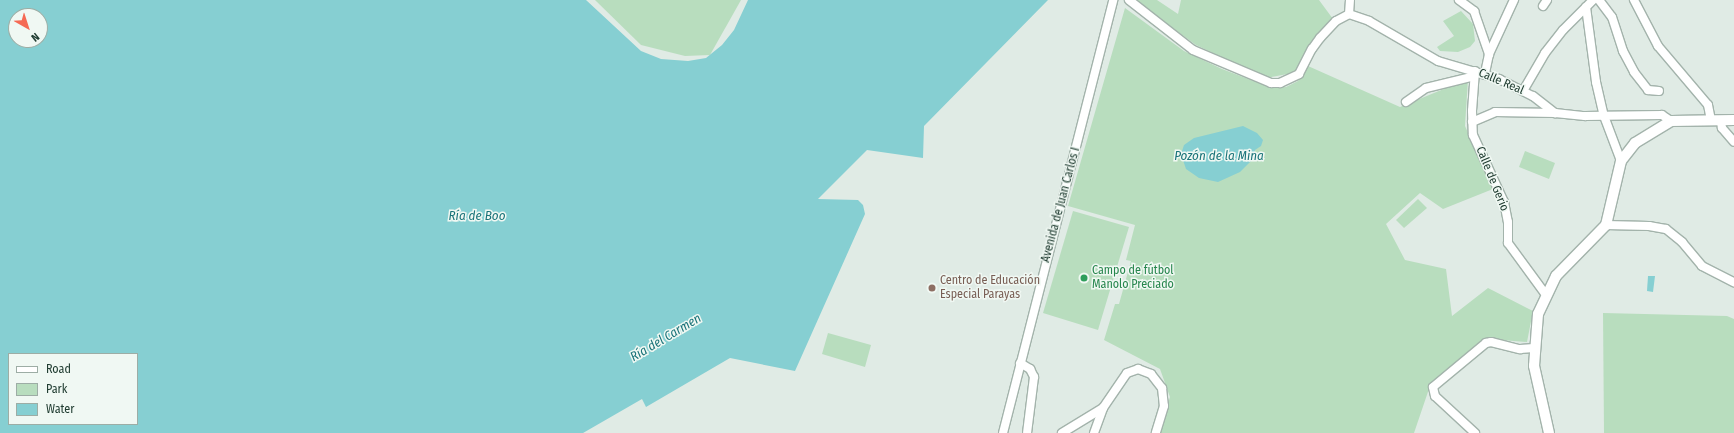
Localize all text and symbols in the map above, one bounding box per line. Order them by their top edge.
north arrow [8,8,48,48]
text: N [29,30,42,44]
street label: Calle Real [1476,66,1526,98]
street label: Calle de Gerio [1473,145,1511,213]
street label: Avenida de Juan Carlos I [1039,146,1083,264]
water label: Pozón de la Mina [1174,148,1264,164]
water label: Ría de Boo [449,208,505,224]
place label: Campo de fútbol Manolo Preciado [1092,264,1174,292]
marker: Campo de fútbol Manolo Preciado [1079,273,1089,283]
place label: Centro de Educación Especial Parayas [940,274,1040,302]
marker: Centro de Educación Especial Parayas [927,283,937,293]
water label: Ría del Carmen [628,311,704,365]
legend [8,353,138,425]
text: Road [46,362,71,376]
text: Park [46,382,67,396]
text: Water [46,402,74,416]

